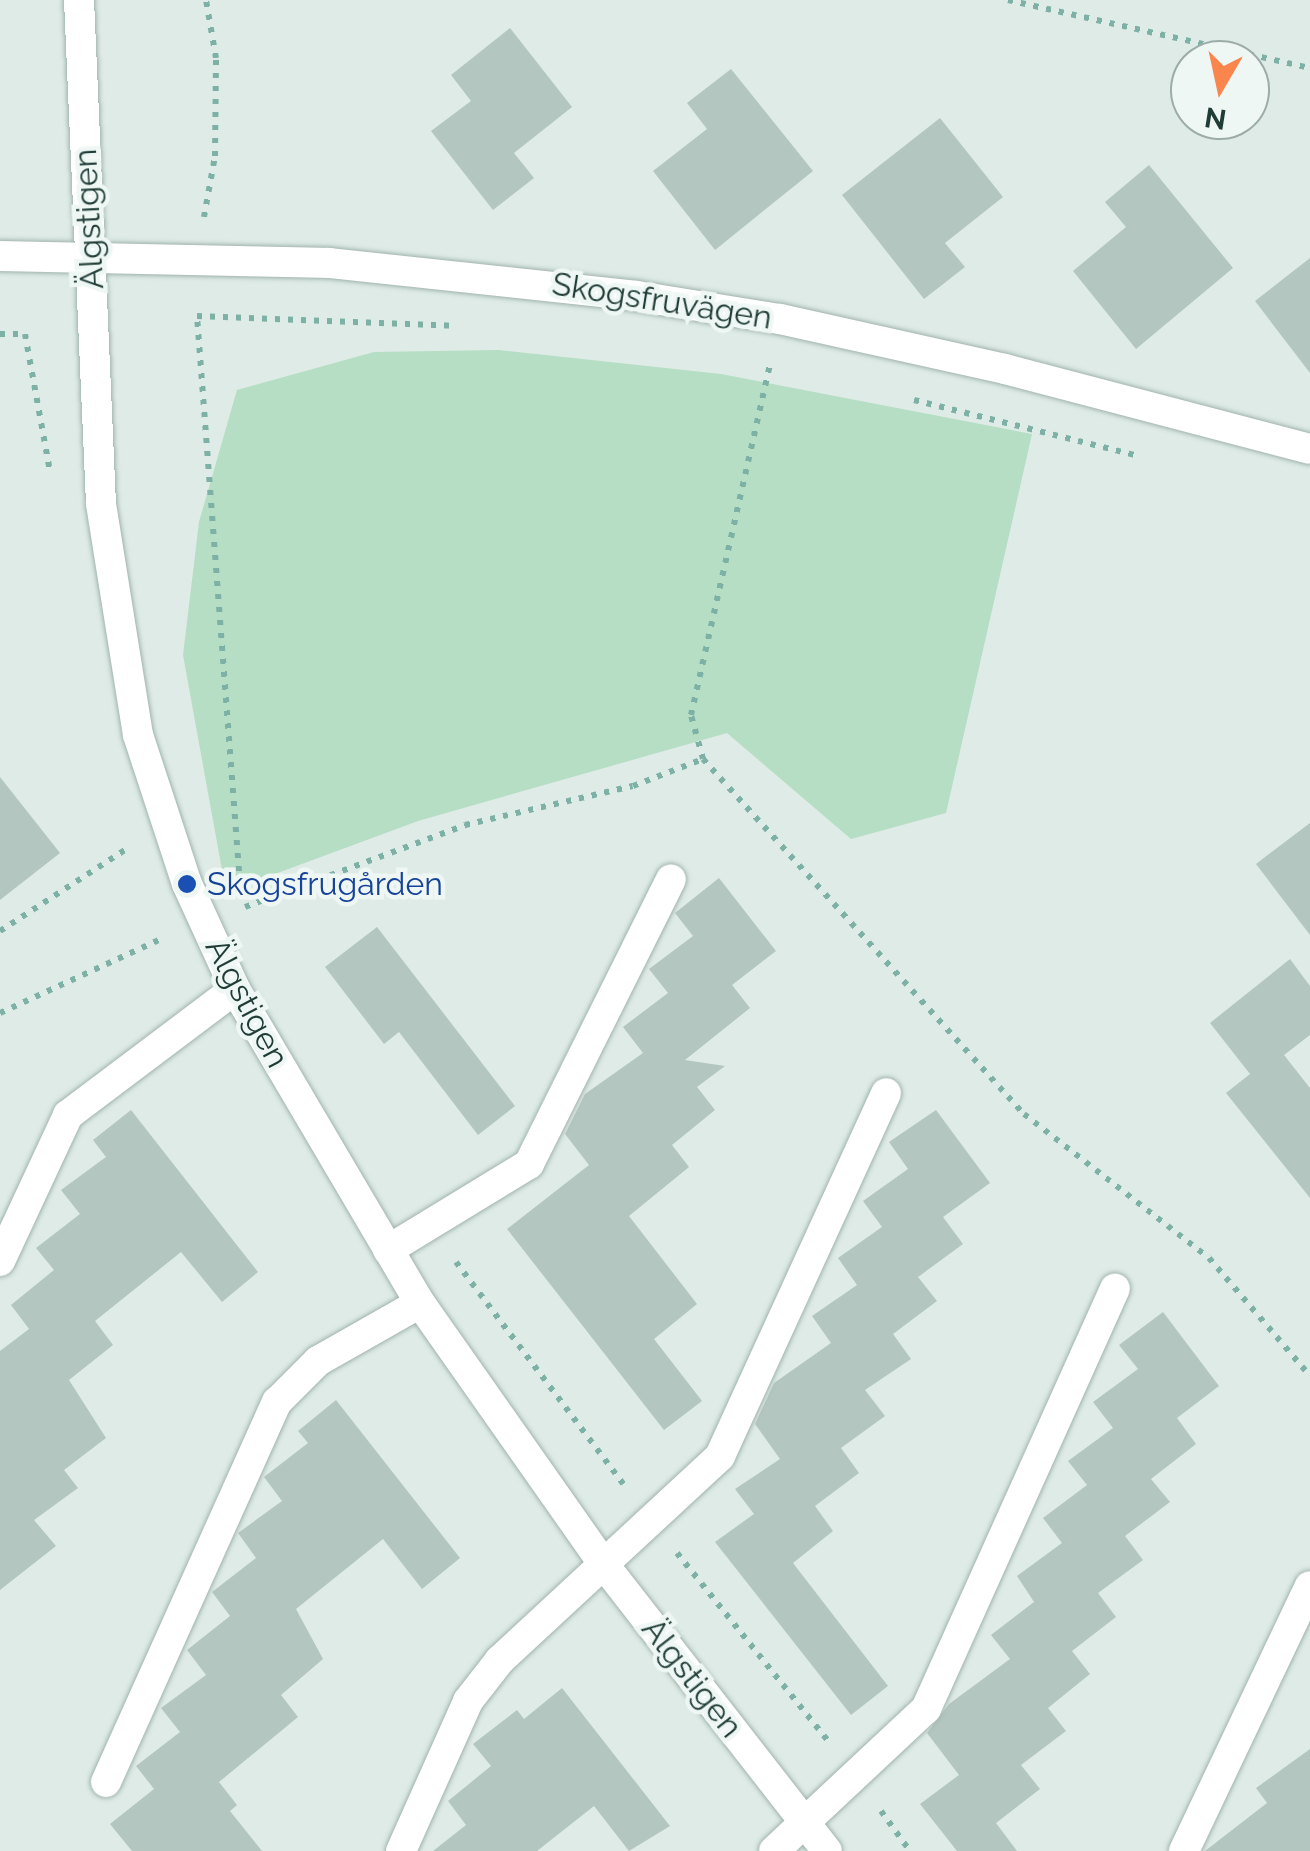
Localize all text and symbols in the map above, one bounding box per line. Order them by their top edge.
north arrow [1170,40,1270,140]
text: N [1202,100,1229,136]
street label: Älgstigen [66,148,112,290]
street label: Skogsfruvägen [549,265,775,337]
place label: Skogsfrugården [207,865,443,903]
marker: Skogsfrugården [176,873,198,895]
street label: Älgstigen [197,932,297,1074]
street label: Älgstigen [634,1611,750,1745]

